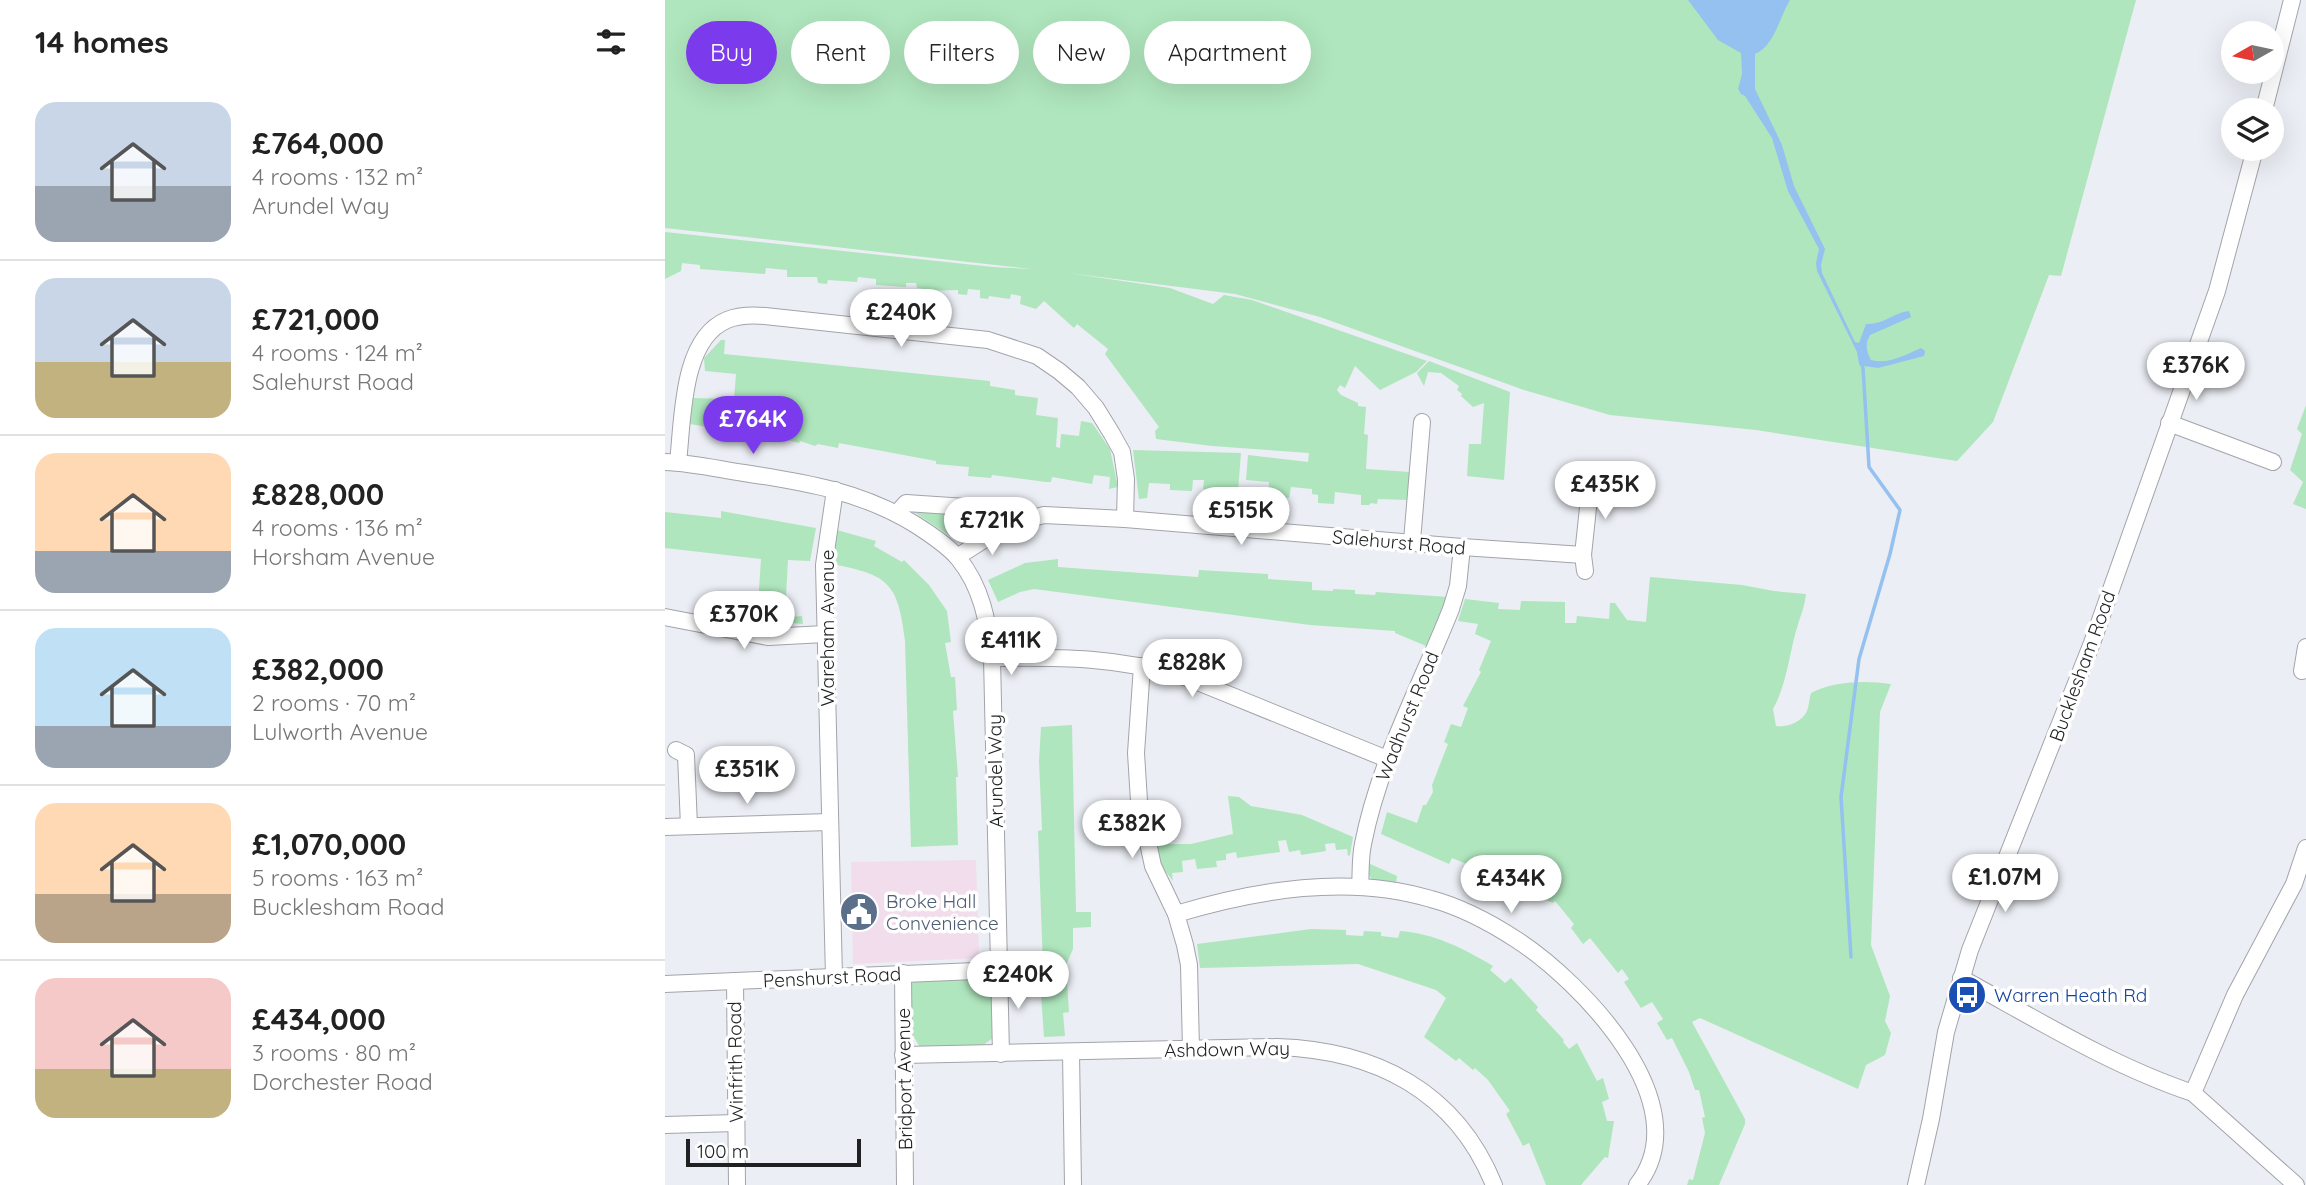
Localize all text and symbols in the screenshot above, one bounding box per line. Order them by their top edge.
chip: Buy [686,21,777,84]
chip: Rent [791,21,890,84]
chip: Filters [904,21,1019,84]
chip: New [1033,21,1130,84]
chip: Apartment [1144,21,1311,84]
north arrow [2221,21,2284,84]
map controls [2221,21,2284,161]
text: 14 homes [35,23,169,61]
icon: filters [592,23,630,61]
button: layers [2221,98,2284,161]
text: £764,000 [252,124,384,162]
icon: home [91,130,175,214]
text: 4 rooms · 132 m² [252,162,423,191]
text: Arundel Way [252,191,390,220]
pin: £240K [852,290,950,349]
text: £240K [866,297,936,326]
text: £721,000 [252,300,379,338]
icon: home [91,306,175,390]
text: 4 rooms · 124 m² [252,338,423,367]
pin: £376K [2147,342,2245,402]
text: £376K [2163,350,2229,379]
text: Salehurst Road [252,367,414,396]
pin: £764K [704,396,802,456]
text: £764K [719,404,787,433]
pin: £435K [1556,462,1654,521]
text: £435K [1571,469,1639,498]
text: £828,000 [252,475,384,513]
icon: home [91,481,175,565]
pin: £515K [1192,488,1290,547]
text: £515K [1209,495,1273,524]
pin: £721K [943,498,1041,557]
text: £721K [960,505,1024,534]
text: 4 rooms · 136 m² [252,513,423,542]
street label: Salehurst Road [1331,524,1467,560]
text: Horsham Avenue [252,542,435,571]
street label: Wareham Avenue [815,549,839,707]
street label: Bucklesham Road [2044,587,2120,745]
pin: £370K [695,592,793,651]
text: £370K [710,599,778,628]
pin: £411K [962,618,1060,677]
text: £411K [981,625,1041,654]
pin: £828K [1143,640,1241,699]
text: £828K [1158,647,1226,676]
street label: Wadhurst Road [1370,648,1444,784]
text: £382,000 [252,650,384,688]
icon: home [91,656,175,740]
text: 2 rooms · 70 m² [252,688,416,717]
street label: Arundel Way [982,714,1008,828]
text: Lulworth Avenue [252,717,428,746]
pin: £351K [698,746,796,806]
text: £351K [715,754,779,783]
pin: £382K [1083,800,1181,860]
text: £382K [1098,808,1166,837]
text: £1,070,000 [252,825,406,863]
icon: home [91,831,175,915]
pin: £1.07M [1948,855,2062,914]
pin: £434K [1462,856,1560,915]
text: £1.07M [1968,862,2042,891]
text: 5 rooms · 163 m² [252,863,423,892]
text: £434K [1477,863,1545,892]
place label: Broke Hall Convenience [886,889,999,935]
public building icon: Broke Hall Convenience [838,891,880,933]
text: Bucklesham Road [252,892,444,921]
pin: £240K [969,951,1067,1011]
text: £240K [983,959,1053,988]
street label: Penshurst Road [762,961,902,993]
bus stop icon: Warren Heath Rd [1946,974,1988,1016]
place label: Warren Heath Rd [1994,983,2147,1007]
text: £434,000 [252,1000,386,1038]
street label: Winfrith Road [722,1001,748,1123]
icon: home [91,1006,175,1090]
street label: Bridport Avenue [891,1008,917,1150]
street label: Ashdown Way [1164,1036,1290,1062]
text: 3 rooms · 80 m² [252,1038,416,1067]
text: Dorchester Road [252,1067,433,1096]
scale bar [686,1136,861,1168]
text: 100 m [697,1139,749,1163]

